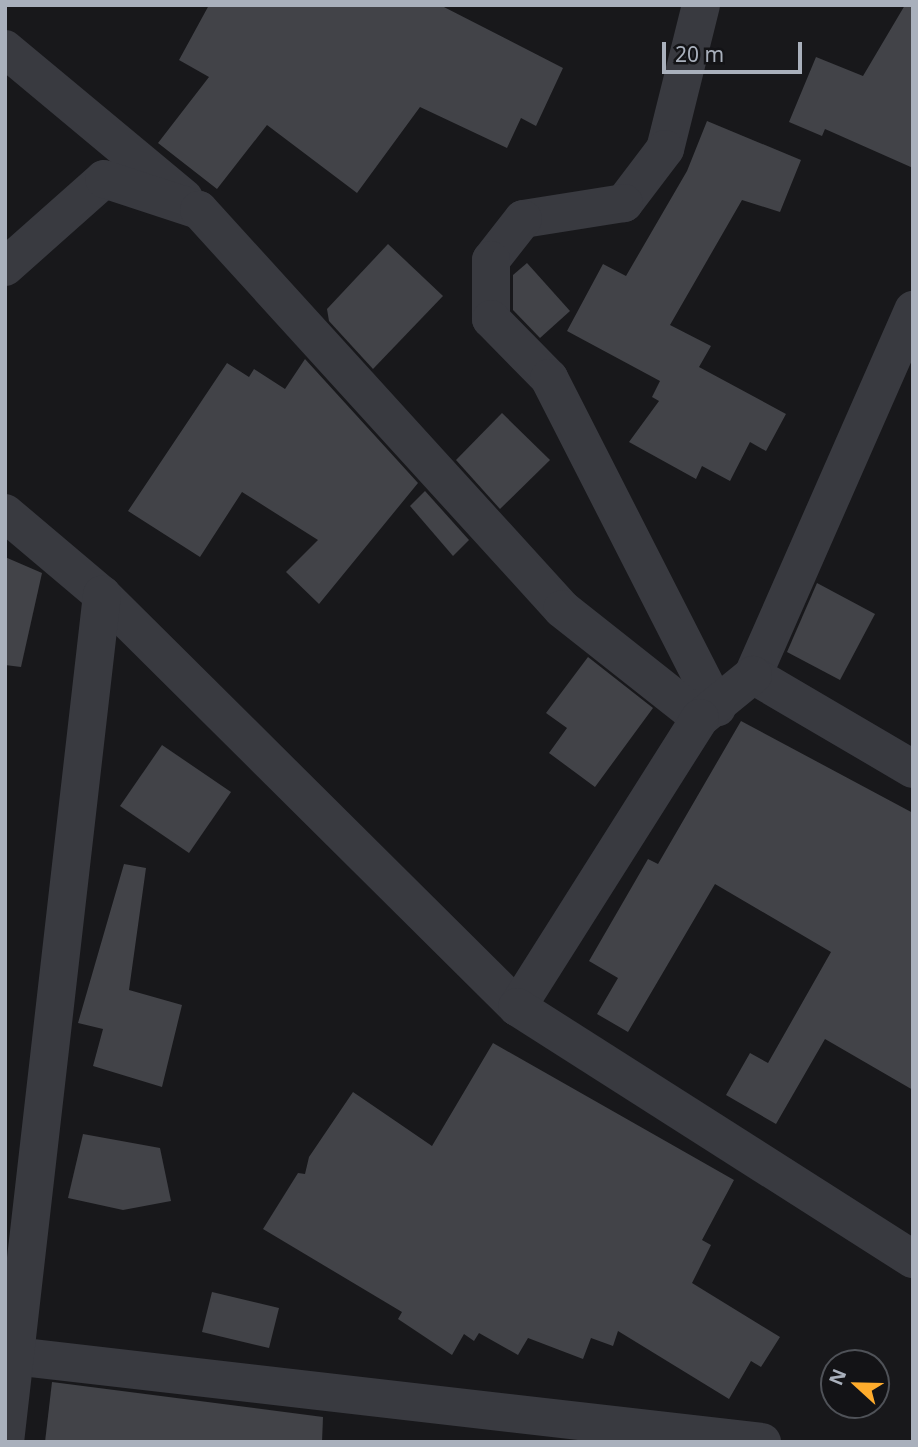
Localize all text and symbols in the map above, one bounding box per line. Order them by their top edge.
scale bar [666,28,806,72]
text: 20 m [675,40,724,68]
north arrow [820,1349,890,1419]
text: N [822,1365,852,1389]

